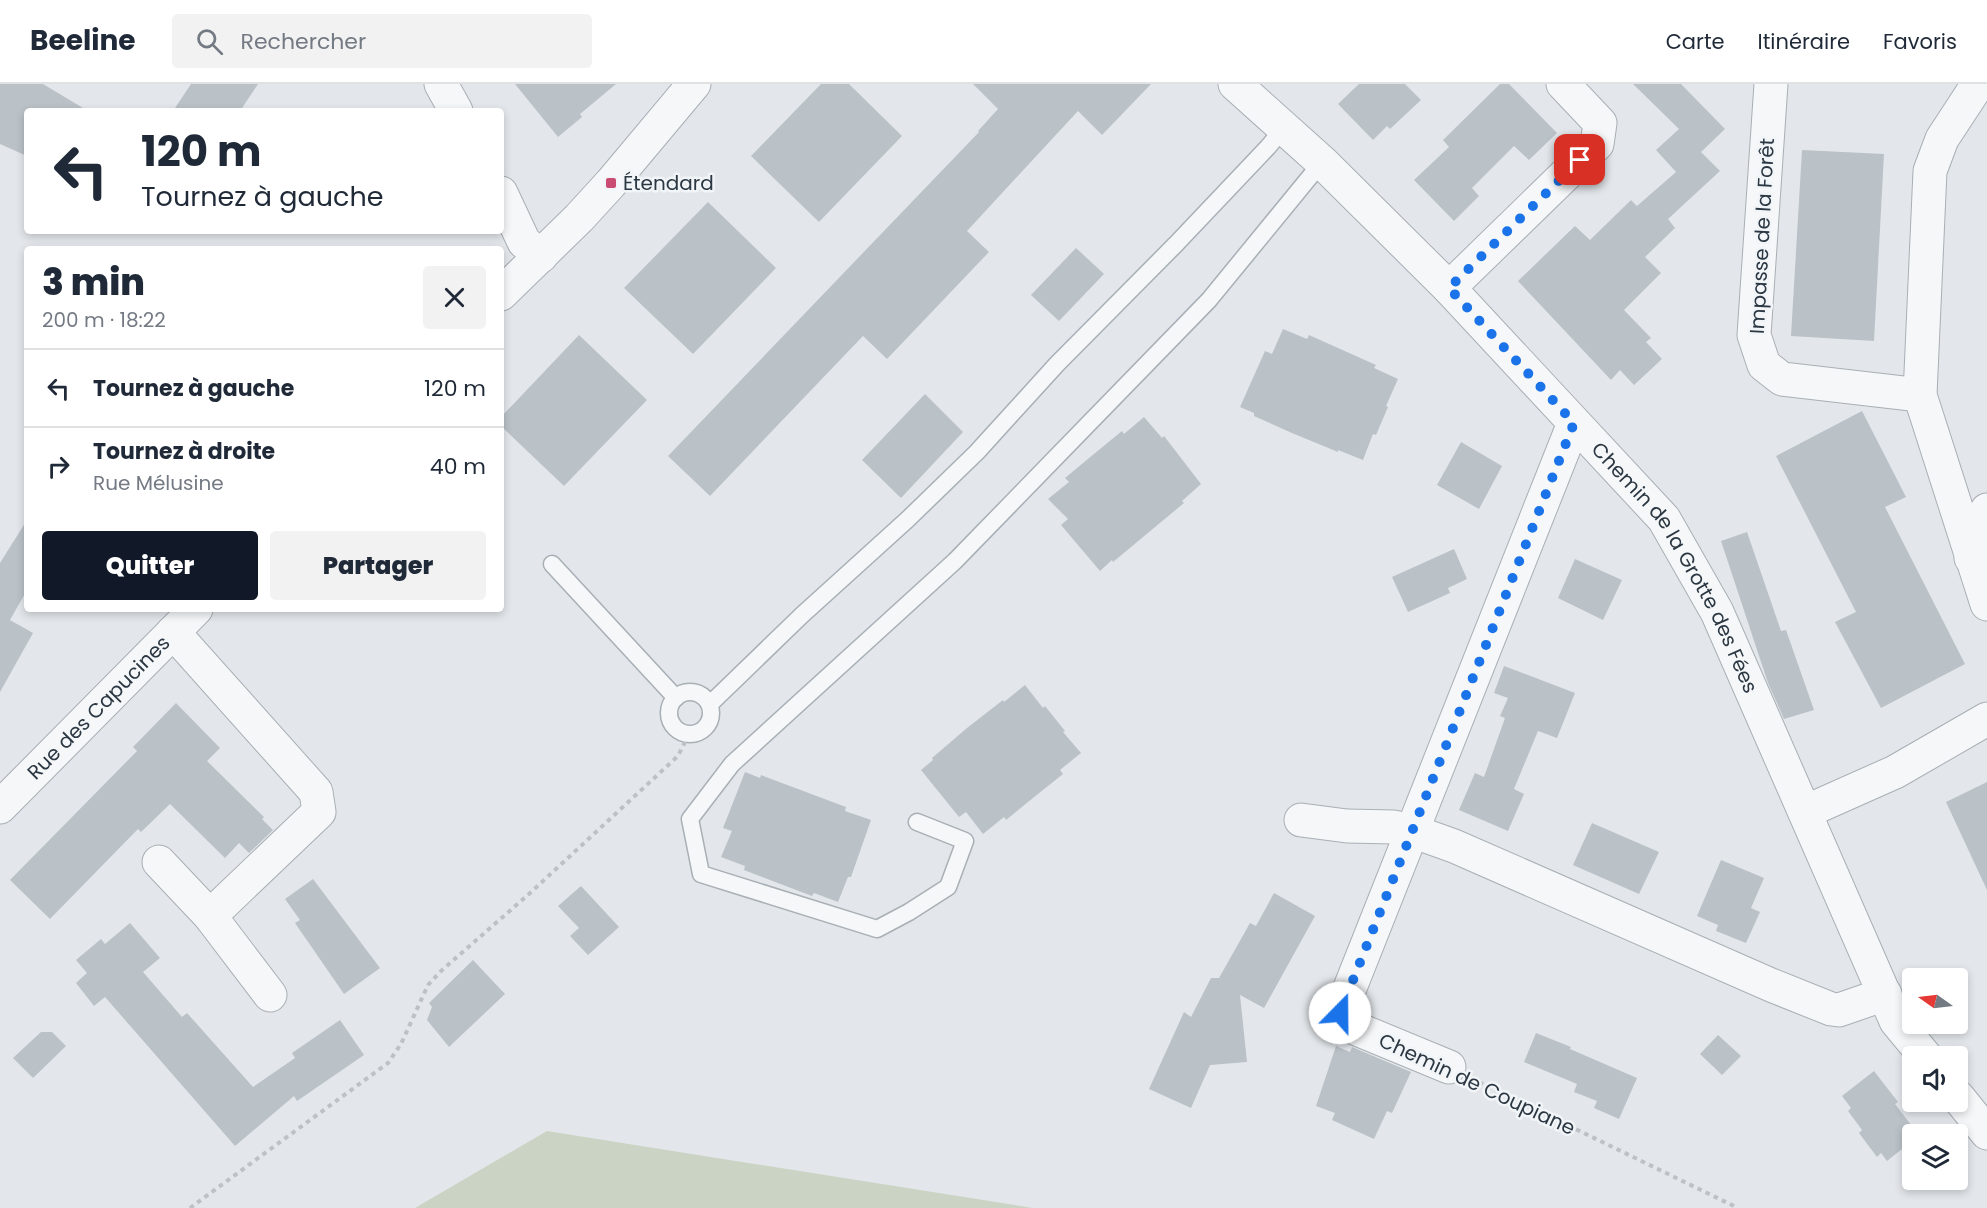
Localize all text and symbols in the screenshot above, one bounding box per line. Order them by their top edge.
search box [172,14,592,68]
text: Beeline [30,21,136,60]
icon: search [193,25,226,58]
text: Rechercher [241,26,366,57]
text: Carte [1666,27,1725,56]
text: Itinéraire [1758,27,1850,56]
text: Favoris [1883,27,1957,56]
text: 120 m [141,122,262,181]
icon: left [42,132,120,210]
pin [1554,134,1605,185]
street label: Impasse de la Forêt [1743,137,1781,335]
icon: arrive [1563,143,1596,176]
place label: Étendard [623,169,714,197]
marker: Étendard [604,176,618,190]
text: Tournez à gauche [141,178,383,215]
text: 3 min [42,257,145,308]
button: close [423,266,486,329]
text: 200 m · 18:22 [42,306,166,334]
icon: left [42,372,75,405]
text: Tournez à gauche [93,373,294,404]
text: 120 m [424,373,486,404]
text: Tournez à droite [93,436,275,467]
street label: Chemin de la Grotte des Fées [1585,436,1765,697]
icon: right [42,450,75,483]
text: 40 m [430,451,486,482]
text: Rue Mélusine [93,469,224,497]
button: Quitter [42,531,258,600]
button: Partager [270,531,486,600]
street label: Rue des Capucines [21,629,176,786]
north arrow [1902,968,1968,1034]
map controls [1902,968,1968,1190]
position arrow [1308,981,1372,1045]
street label: Chemin de Coupiane [1374,1026,1580,1142]
button: sound [1902,1046,1968,1112]
button: layers [1902,1124,1968,1190]

